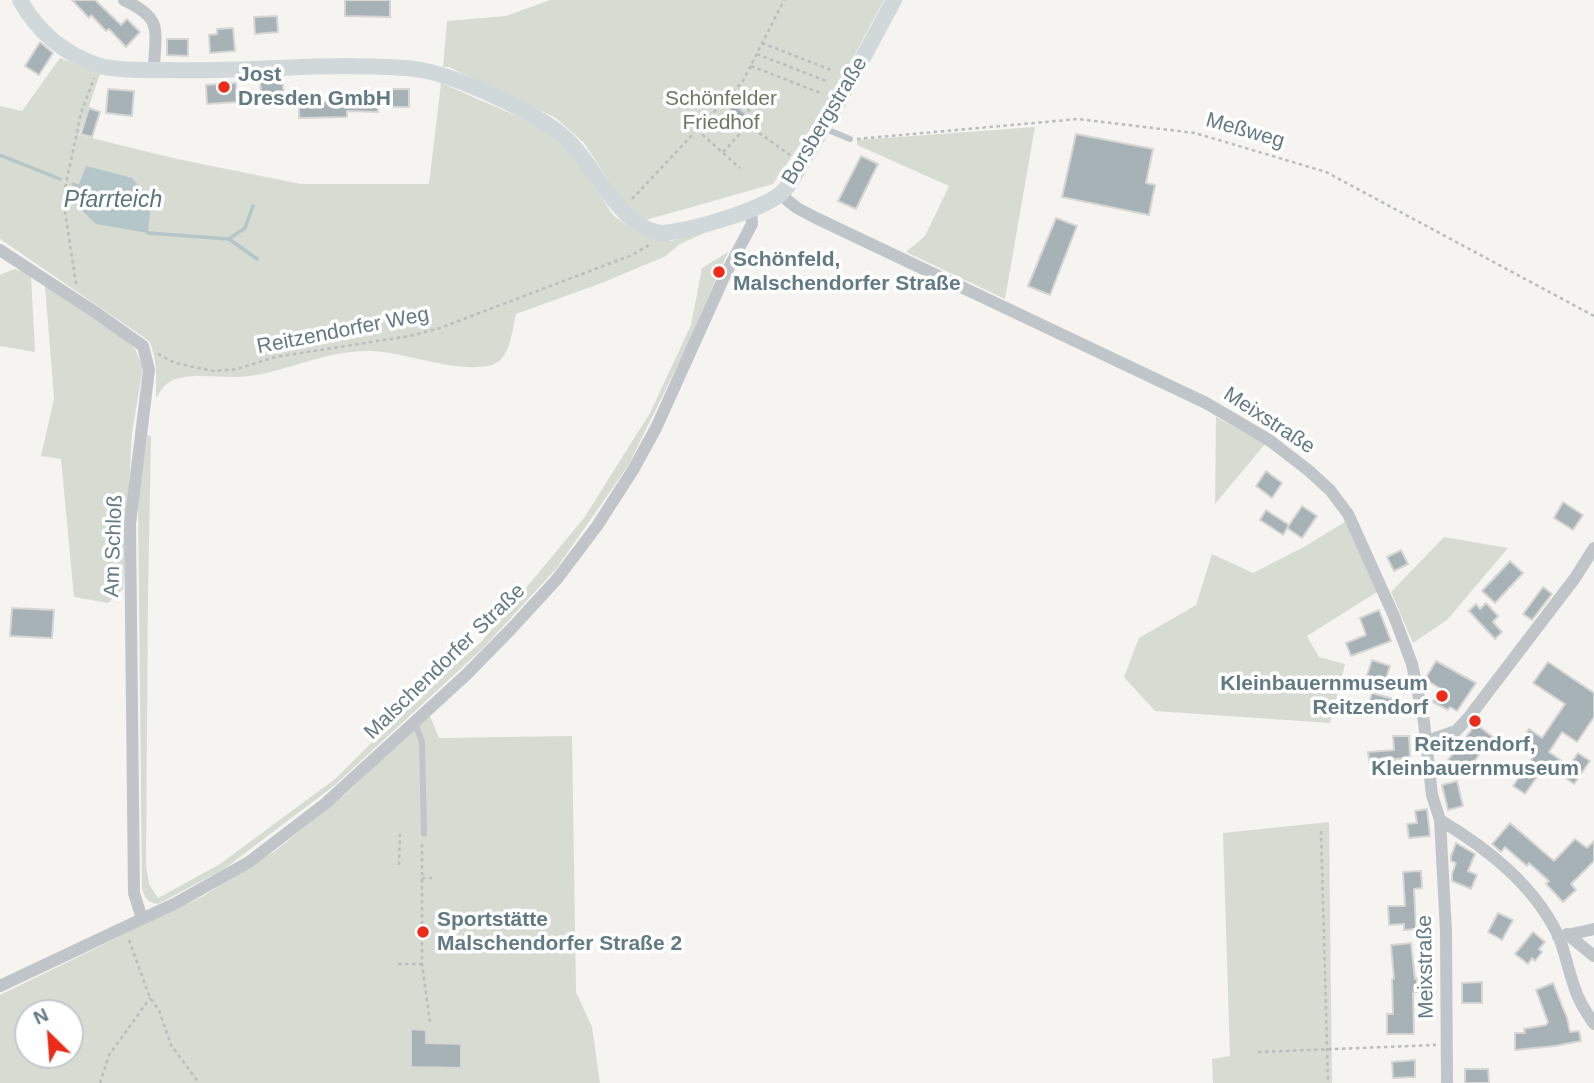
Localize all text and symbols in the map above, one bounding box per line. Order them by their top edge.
street label: Borsbergstraße [777,52,873,190]
place label: Jost Dresden GmbH [238,62,391,112]
marker: Jost Dresden GmbH [216,79,232,95]
park label: Schönfelder Friedhof [665,86,777,136]
street label: Meßweg [1203,108,1287,154]
water label: Pfarrteich [64,187,162,215]
place label: Schönfeld, Malschendorfer Straße [733,247,961,297]
marker: Schönfeld, Malschendorfer Straße [711,264,727,280]
street label: Reitzendorfer Weg [255,302,431,360]
street label: Meixstraße [1219,382,1319,460]
street label: Am Schloß [100,494,128,598]
street label: Malschendorfer Straße [359,579,531,745]
place label: Kleinbauernmuseum Reitzendorf [1220,671,1428,721]
marker: Kleinbauernmuseum Reitzendorf [1434,688,1450,704]
marker: Reitzendorf, Kleinbauernmuseum [1467,713,1483,729]
place label: Reitzendorf, Kleinbauernmuseum [1371,732,1579,782]
place label: Sportstätte Malschendorfer Straße 2 [437,907,682,957]
street label: Meixstraße [1412,915,1440,1019]
marker: Sportstätte Malschendorfer Straße 2 [415,924,431,940]
north arrow [14,999,84,1069]
text: N [30,1004,51,1029]

